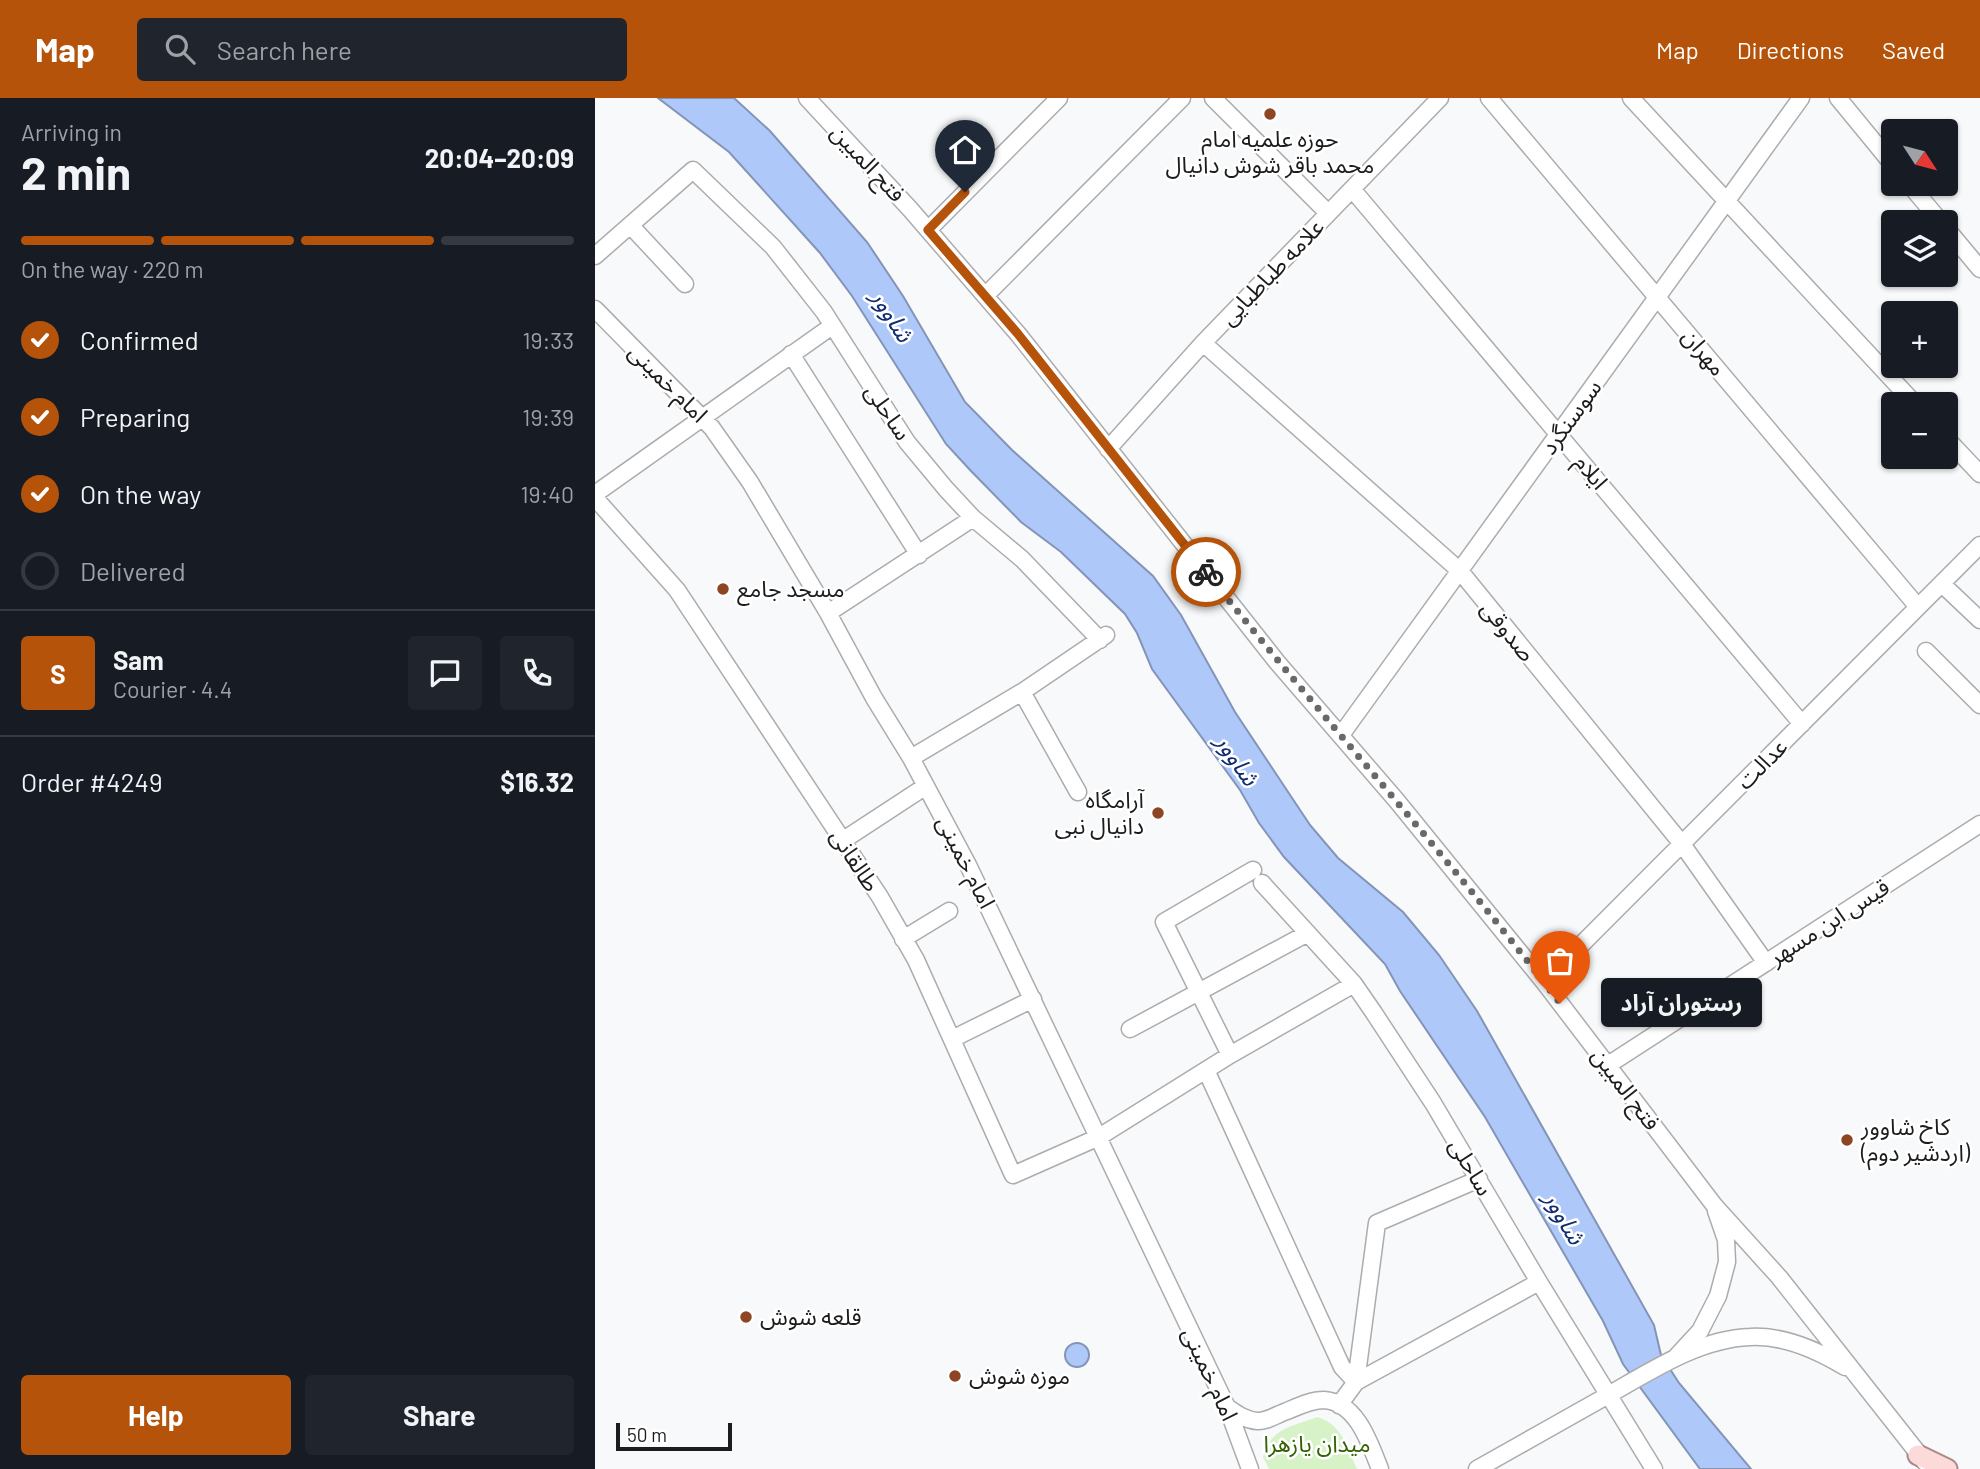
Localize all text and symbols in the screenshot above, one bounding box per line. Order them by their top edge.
search box [137,18,627,81]
text: Map [35,29,95,69]
icon: search [161,30,199,68]
text: Search here [217,34,352,65]
text: Map [1656,35,1699,64]
text: Directions [1737,35,1844,64]
text: Saved [1882,35,1945,64]
marker: حوزه علمیه امام محمد باقر شوش دانیال [1262,106,1278,122]
text: Arriving in [21,118,122,146]
street label: فتح المبین [823,118,912,210]
north arrow [1881,119,1958,196]
map controls [1881,119,1958,469]
pin [935,120,995,192]
place label: حوزه علمیه امام محمد باقر شوش دانیال [1166,124,1374,179]
icon: home [946,131,984,169]
text: 20:04–20:09 [425,142,574,173]
text: 2 min [21,144,131,199]
button: layers [1881,210,1958,287]
street label: علامه طباطبایی [1214,212,1329,330]
text: On the way · 220 m [21,255,204,283]
water label: شاوور [864,282,921,347]
button: + [1881,301,1958,378]
icon: check [21,321,59,359]
street label: مهران [1676,322,1733,381]
text: Confirmed [80,324,199,355]
text: 19:33 [522,326,574,354]
street label: امام خمینی [620,337,714,431]
street label: سوسنگرد [1534,373,1608,460]
street label: ساحلی [860,378,918,445]
button: − [1881,392,1958,469]
icon: check [21,398,59,436]
text: Preparing [80,401,190,432]
text: 19:39 [522,403,574,431]
street label: ایلام [1565,448,1614,498]
icon: check [21,475,59,513]
text: On the way [80,478,201,509]
text: 19:40 [521,480,574,508]
courier [1171,537,1241,607]
icon: bike [1187,553,1225,591]
text: Delivered [80,555,186,586]
place label: مسجد جامع [737,574,845,606]
marker: مسجد جامع [715,581,731,597]
street label: صدوقی [1475,594,1542,667]
button: chat [408,636,482,710]
button: phone [500,636,574,710]
text: Sam [113,644,164,675]
text: S [50,658,66,689]
text: Courier · 4.4 [113,675,232,703]
water label: شاوور [1209,726,1266,791]
street label: عدالت [1730,732,1793,795]
text: Order #4249 [21,766,163,797]
text: $16.32 [500,766,574,797]
place label: آرامگاه دانیال نبی [1055,785,1145,840]
marker: آرامگاه دانیال نبی [1150,805,1166,821]
street label: امام خمینی [927,811,1002,915]
street label: طالقانی [825,823,886,896]
street label: قیس ابن مسهر [1762,872,1895,972]
pin [1530,931,1590,1003]
icon: bag [1541,942,1579,980]
callout: رستوران آراد [1602,978,1763,1028]
text: رستوران آراد [1620,988,1743,1016]
street label: فتح المبین [1583,1041,1667,1138]
place label: کاخ شاوور (اردشیر دوم) [1860,1112,1971,1171]
marker: کاخ شاوور (اردشیر دوم) [1839,1132,1855,1148]
street label: ساحلی [1444,1133,1500,1200]
water label: شاوور [1537,1184,1592,1249]
place label: قلعه شوش [760,1302,862,1331]
marker: قلعه شوش [738,1309,754,1325]
street label: امام خمینی [1173,1322,1245,1427]
place label: موزه شوش [969,1361,1070,1390]
marker: موزه شوش [947,1368,963,1384]
button: Help [21,1375,291,1455]
button: Share [305,1375,574,1455]
scale bar [616,1420,731,1452]
text: 50 m [627,1423,667,1446]
park label: میدان یازهرا [1263,1429,1371,1458]

